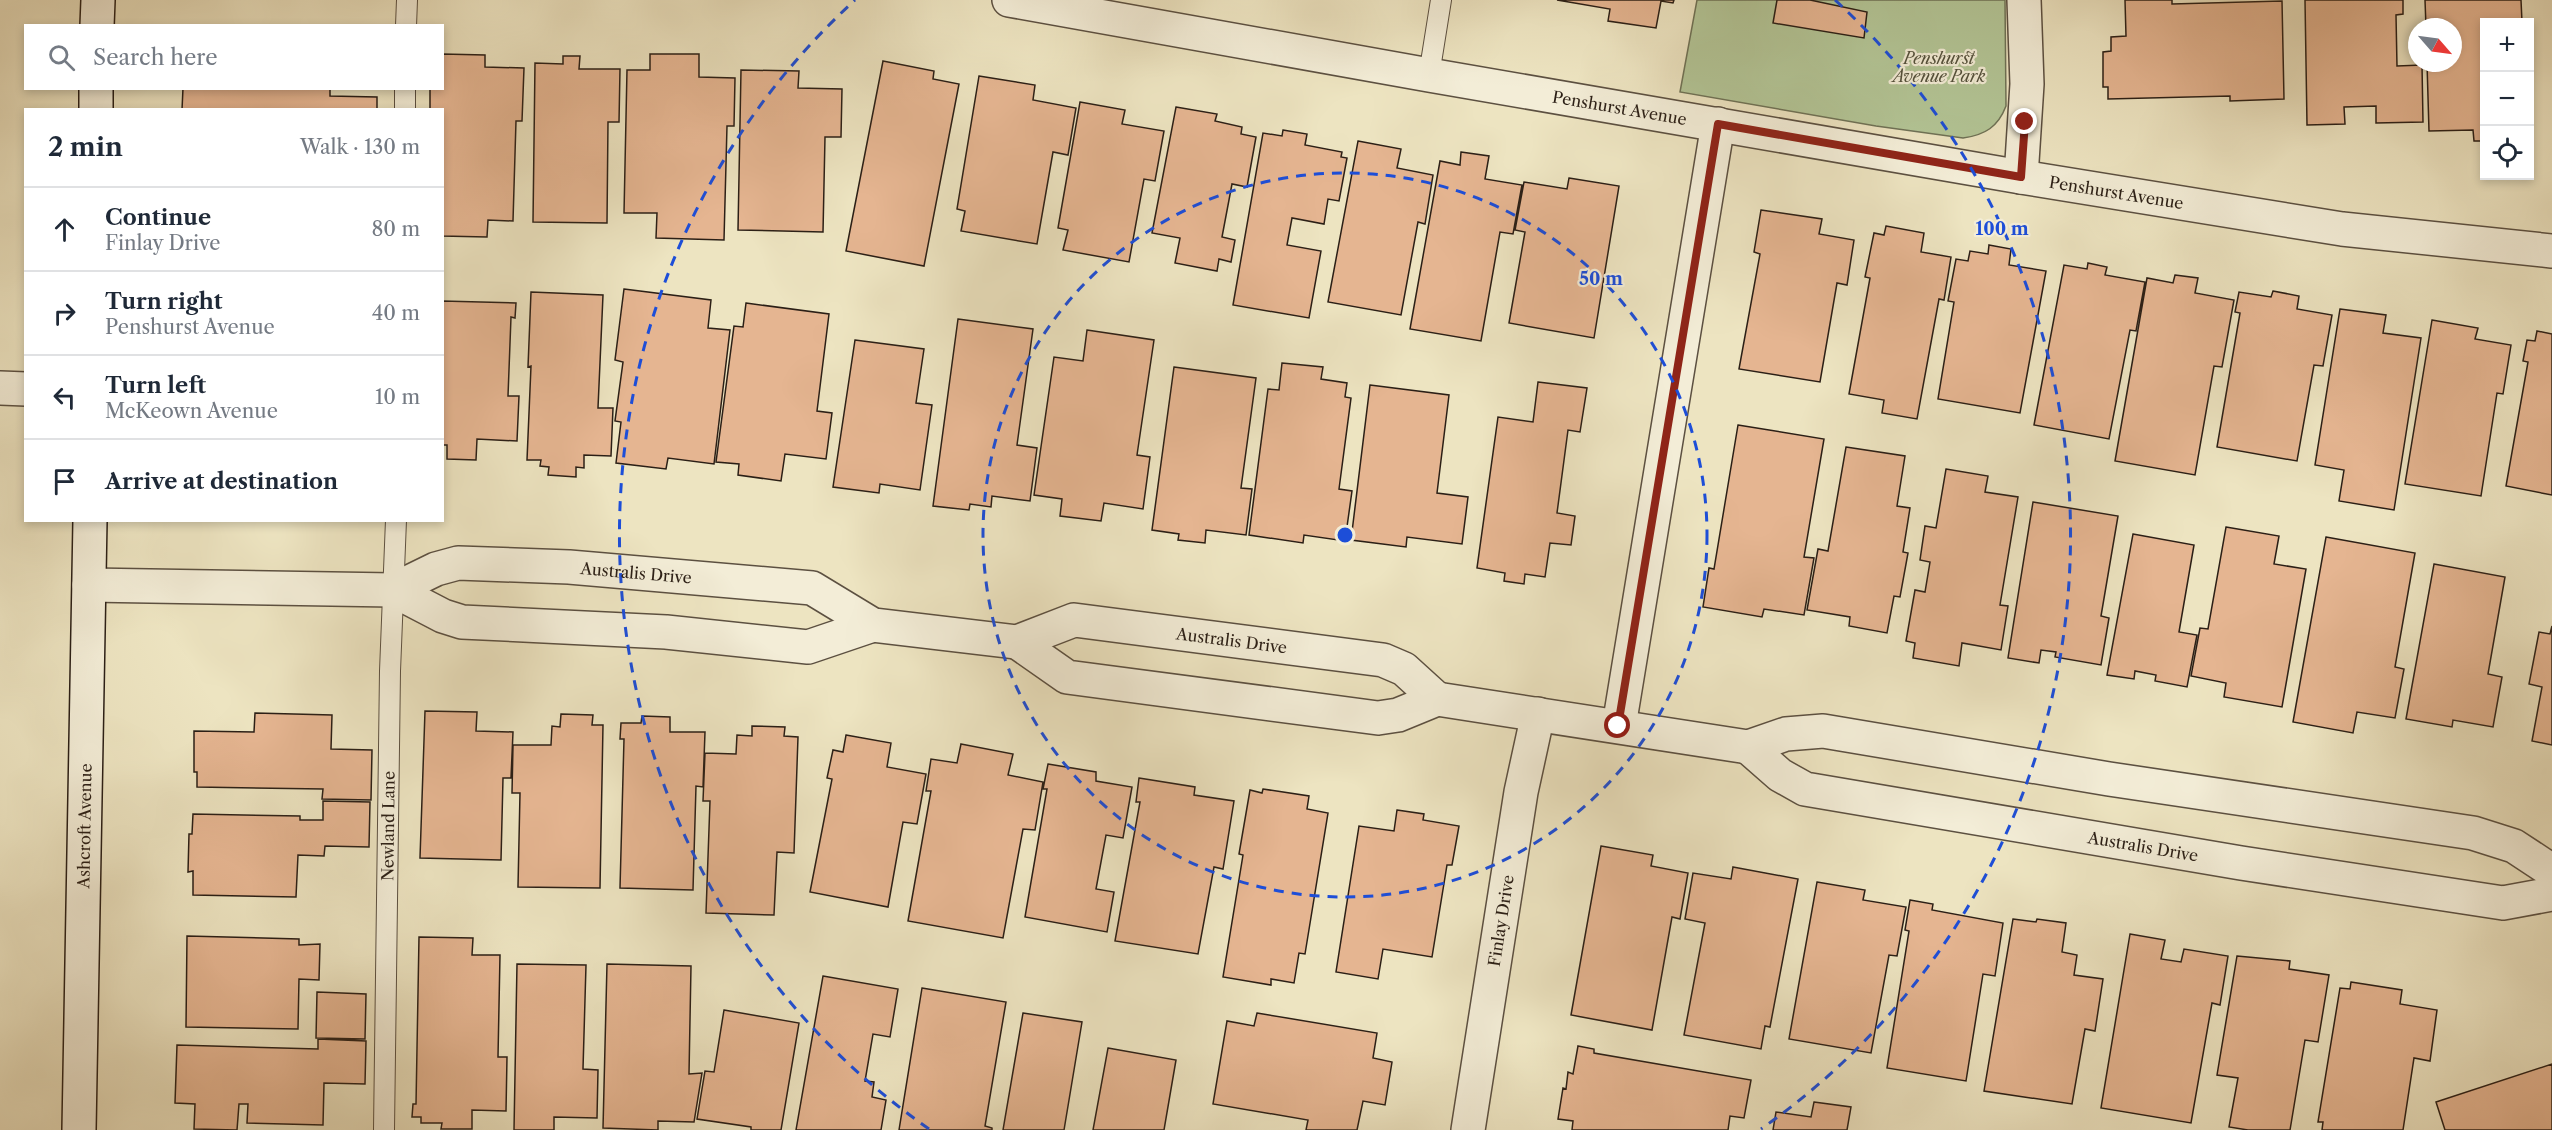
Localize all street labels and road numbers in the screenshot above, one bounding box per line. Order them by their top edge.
street label: Penshurst Avenue [1551,86,1688,129]
street label: Penshurst Avenue [2048,172,2185,213]
street label: Australis Drive [579,558,693,588]
street label: Australis Drive [1174,623,1288,657]
street label: Ashcroft Avenue [73,763,96,890]
street label: Newland Lane [377,771,399,881]
street label: Australis Drive [2085,827,2200,866]
street label: Finlay Drive [1484,873,1518,968]

